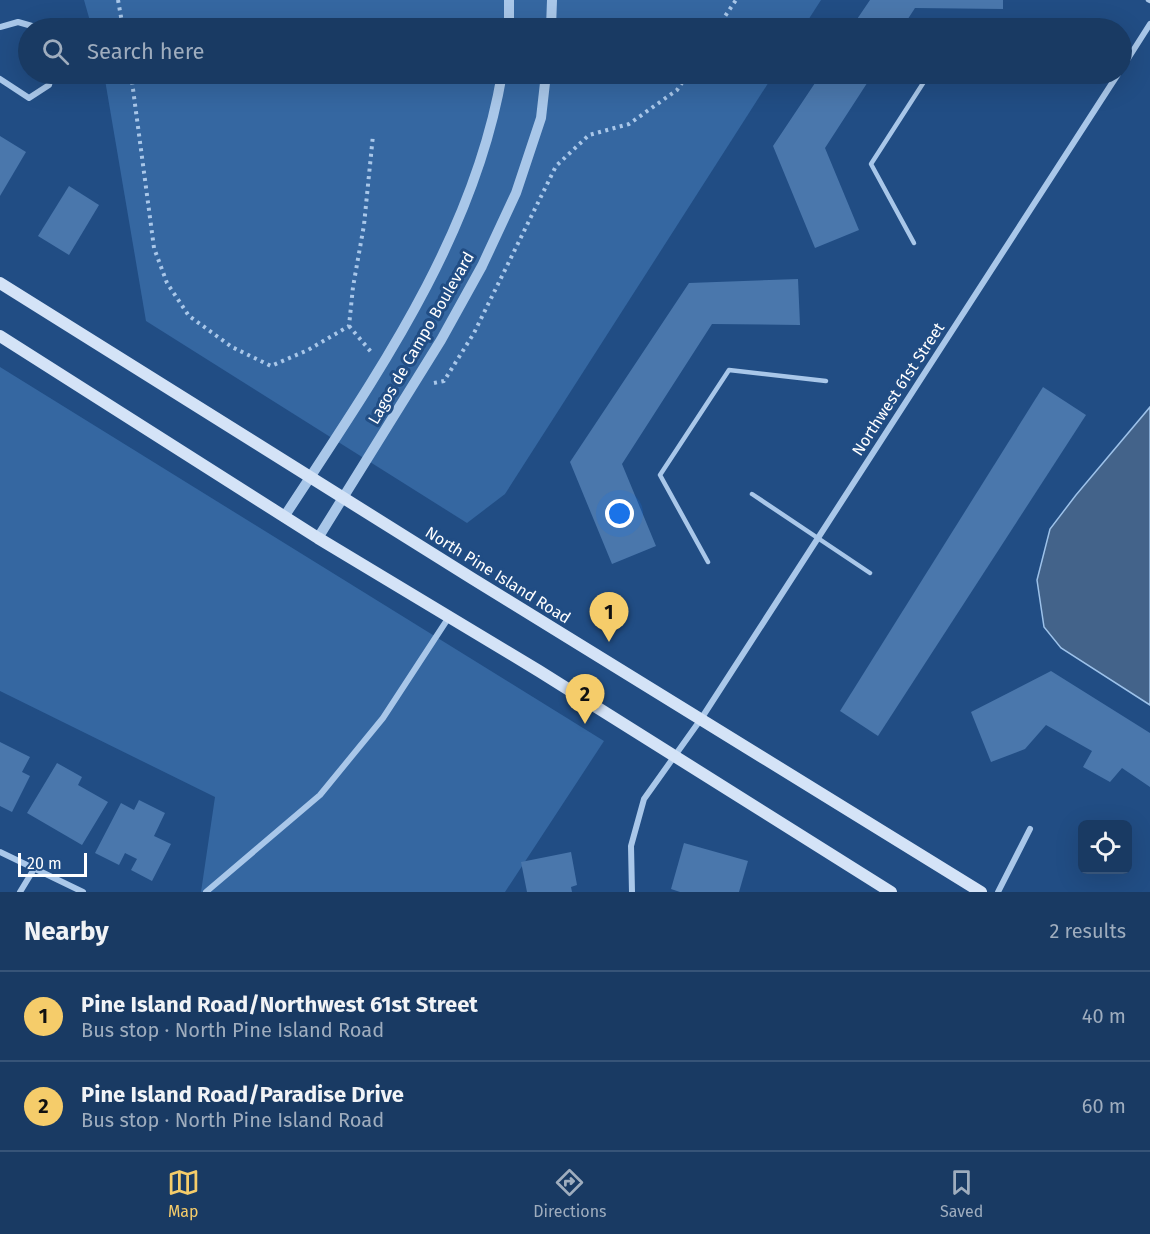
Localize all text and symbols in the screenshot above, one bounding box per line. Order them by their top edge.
search box [18,18,1132,84]
icon: search [39,35,72,68]
text: Search here [87,38,205,65]
street label: Lagos de Campo Boulevard [364,249,478,427]
street label: Northwest 61st Street [848,319,948,459]
your location [605,499,634,528]
street label: North Pine Island Road [422,523,574,627]
pin: 1 [590,592,628,642]
pin: 2 [566,674,604,724]
map controls [1078,820,1132,874]
button: locate [1078,820,1132,874]
scale bar [18,850,87,878]
text: 20 m [27,854,62,873]
text: Nearby [24,916,109,947]
text: 2 results [1049,919,1126,943]
text: Pine Island Road/Northwest 61st Street [81,991,478,1018]
text: 1 [39,1004,48,1028]
text: 40 m [1082,1004,1126,1028]
text: Bus stop · North Pine Island Road [81,1018,384,1042]
text: Pine Island Road/Paradise Drive [81,1081,404,1108]
text: 2 [38,1094,49,1118]
text: 60 m [1082,1094,1126,1118]
text: Bus stop · North Pine Island Road [81,1108,384,1132]
tab: Map [167,1166,200,1221]
tab: Directions [533,1166,607,1221]
tab: Saved [940,1166,983,1221]

